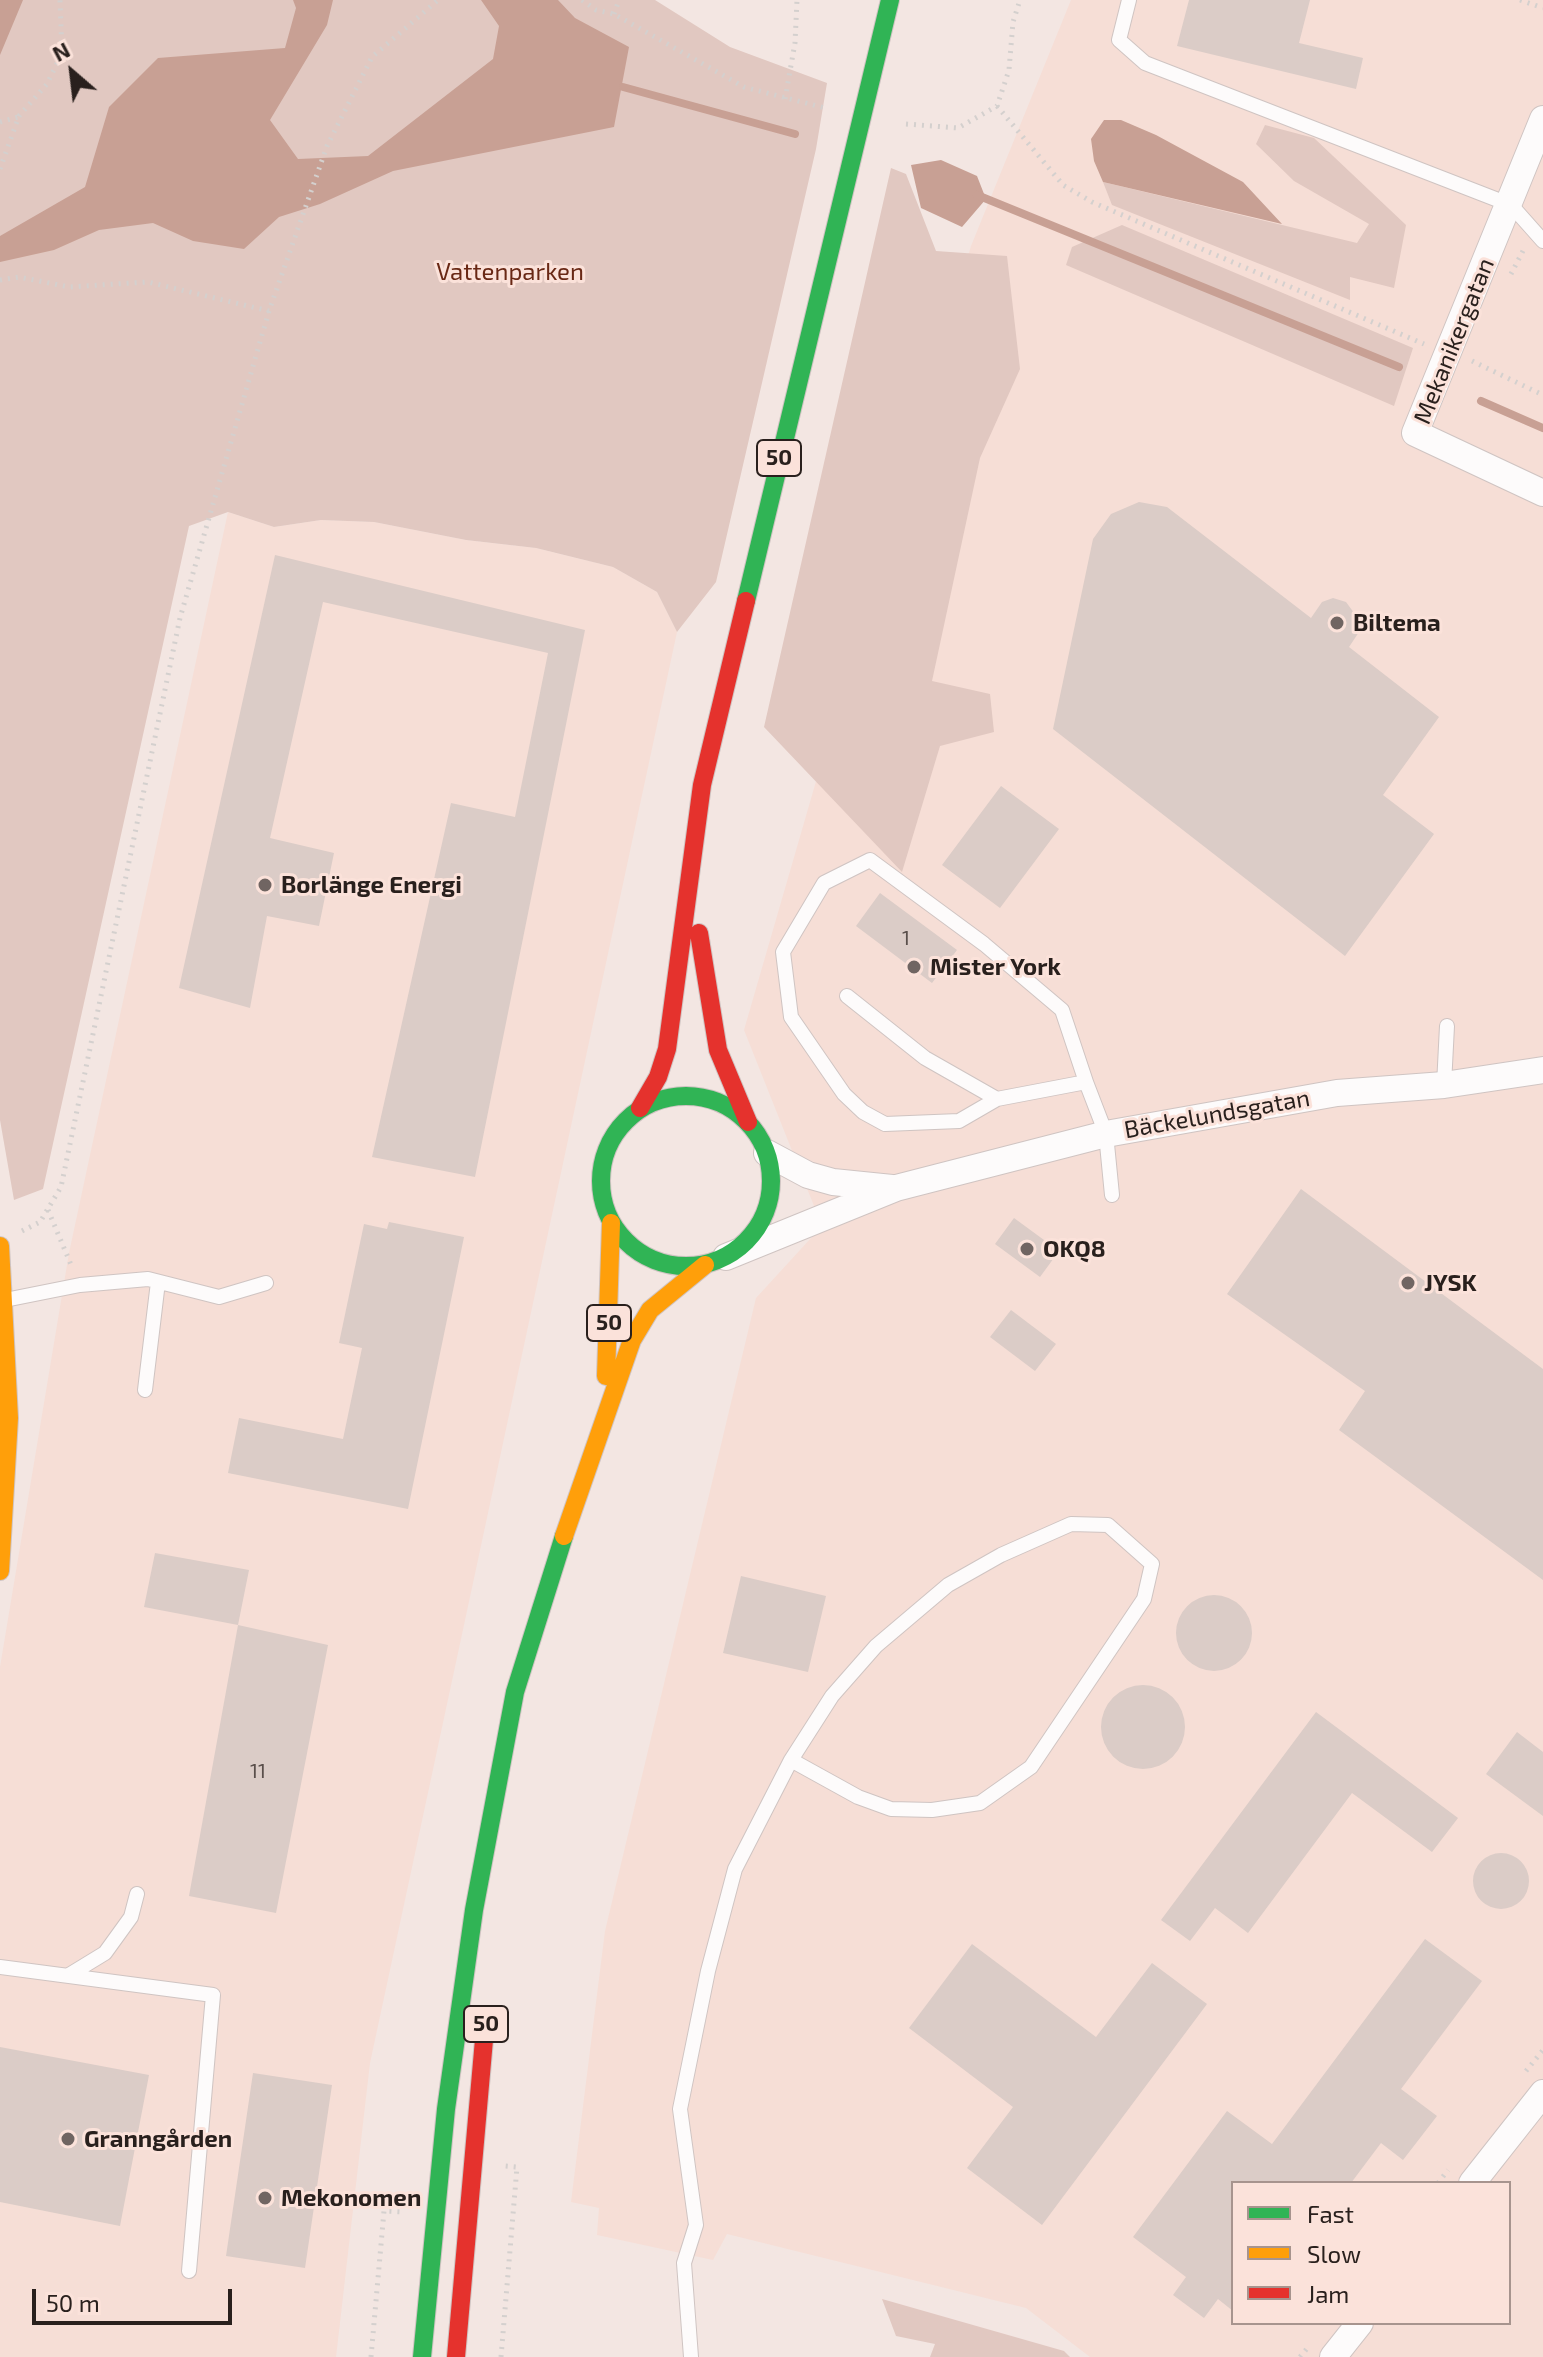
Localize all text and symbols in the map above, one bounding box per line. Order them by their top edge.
north arrow [32,32,112,112]
text: N [48,36,74,66]
street label: Mekanikergatan [1408,254,1500,428]
park label: Vattenparken [436,258,584,286]
road number: 50 [757,440,801,476]
place label: Biltema [1353,609,1441,637]
marker: Biltema [1328,614,1346,632]
place label: Borlänge Energi [281,871,462,899]
marker: Borlänge Energi [256,876,274,894]
house number: 1 [902,926,910,950]
place label: Mister York [930,953,1061,981]
marker: Mister York [905,958,923,976]
street label: Bäckelundsgatan [1122,1084,1312,1144]
place label: OKQ8 [1043,1235,1106,1263]
marker: OKQ8 [1018,1240,1036,1258]
place label: JYSK [1424,1269,1477,1297]
marker: JYSK [1399,1274,1417,1292]
road number: 50 [587,1305,631,1341]
house number: 11 [250,1759,266,1783]
road number: 50 [464,2006,508,2042]
place label: Granngården [84,2125,232,2153]
marker: Granngården [59,2130,77,2148]
legend [1231,2181,1511,2325]
place label: Mekonomen [281,2184,421,2212]
marker: Mekonomen [256,2189,274,2207]
text: Fast [1307,2199,1354,2228]
text: Slow [1307,2239,1361,2268]
scale bar [36,2273,236,2323]
text: Jam [1307,2279,1349,2308]
text: 50 m [46,2288,100,2317]

